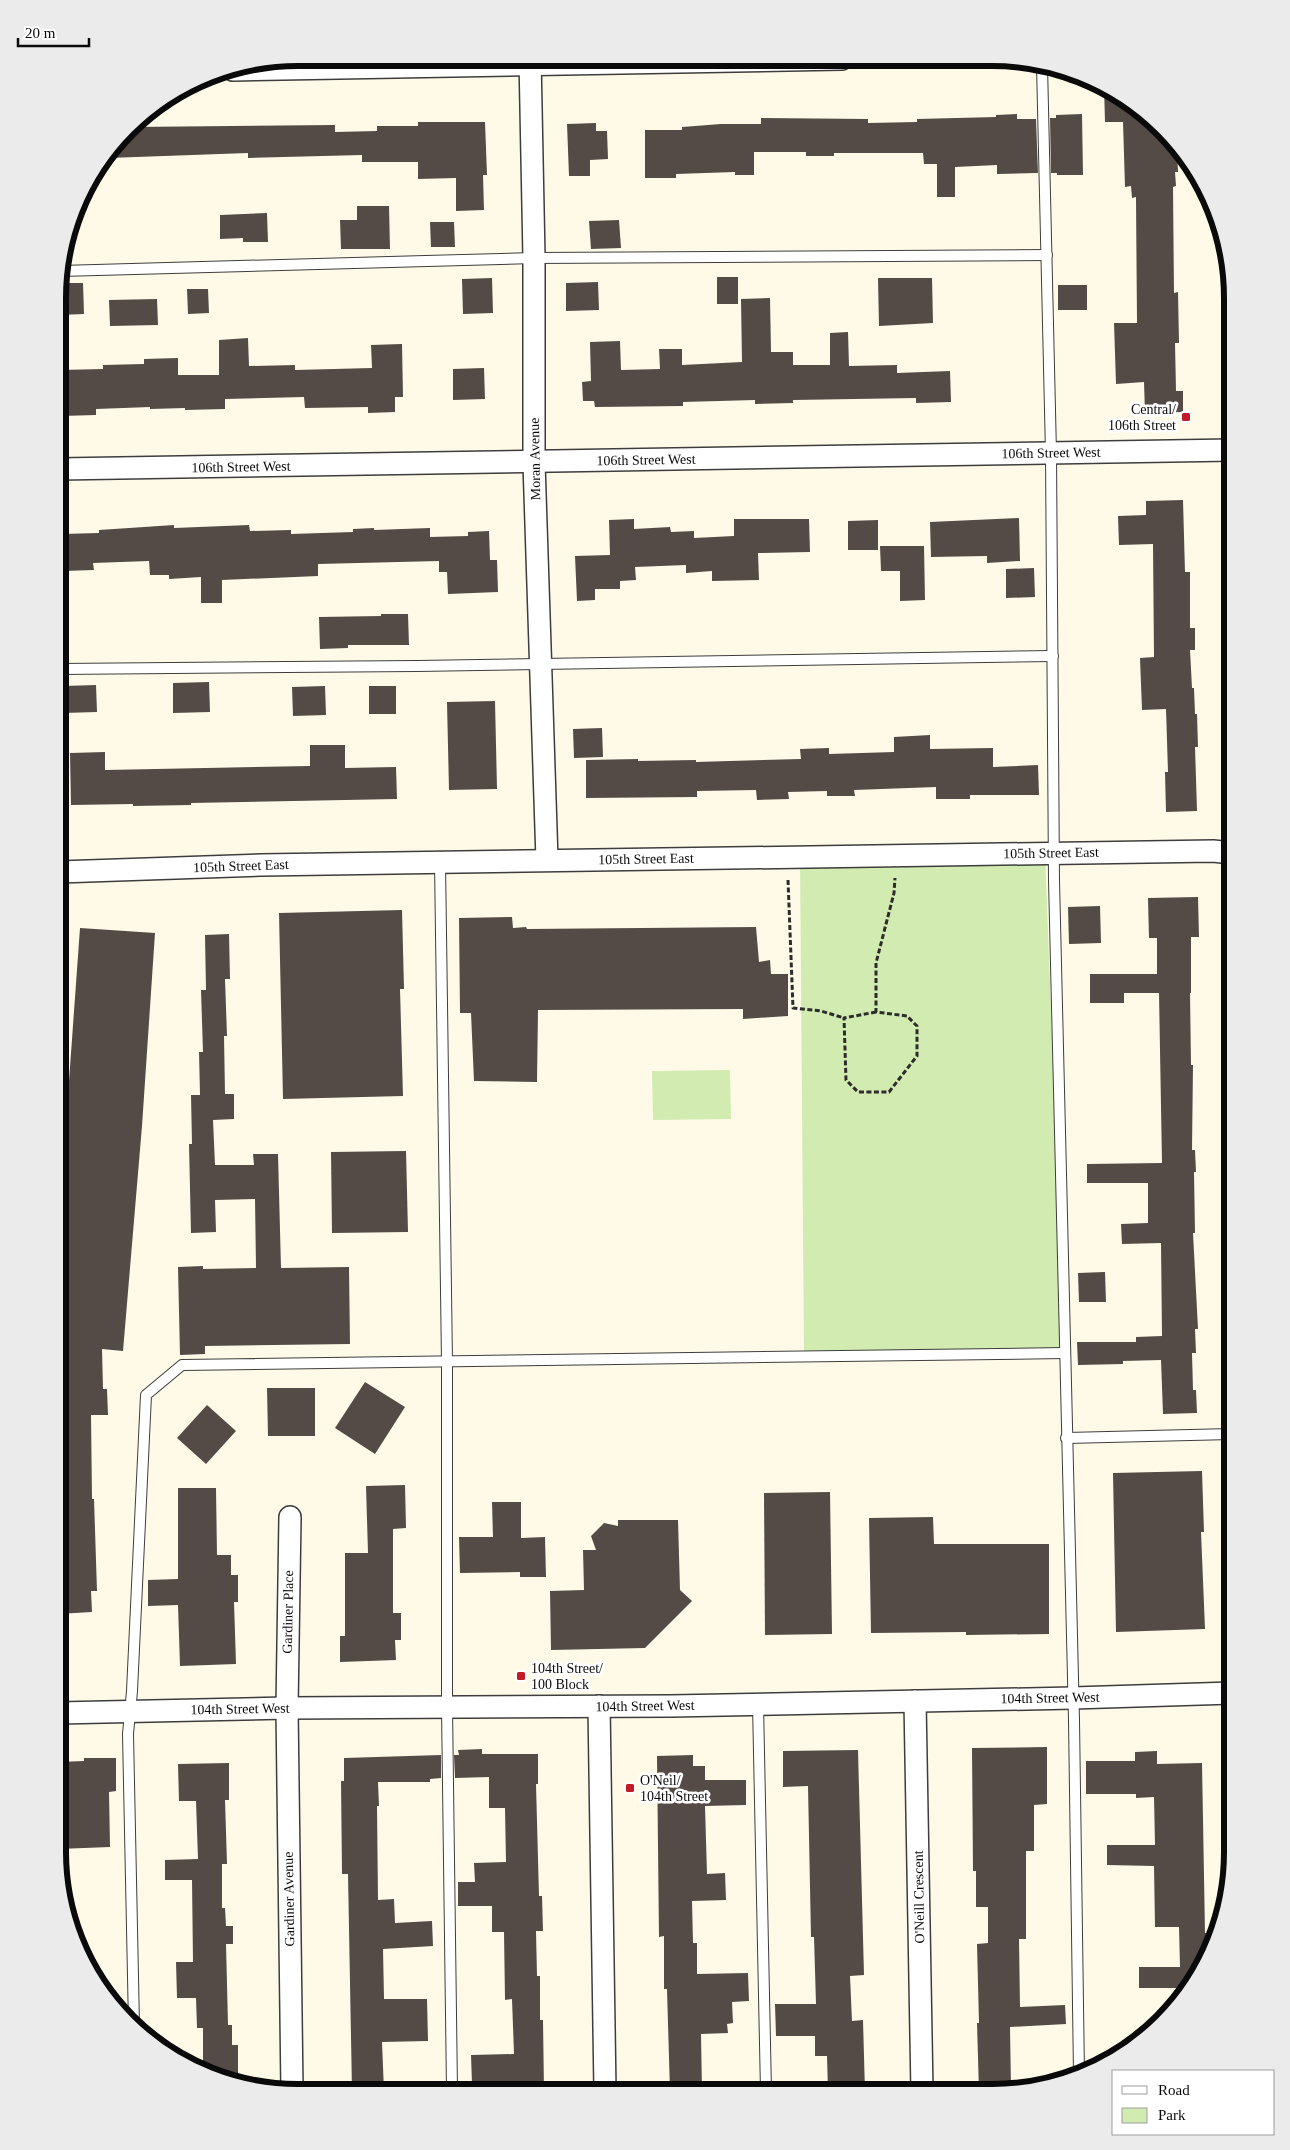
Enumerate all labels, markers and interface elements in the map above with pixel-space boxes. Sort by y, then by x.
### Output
scale bar [18,15,89,47]
text: 20 m [25,25,56,41]
place label: Central/ 106th Street [1108,402,1176,433]
marker: Central/ 106th Street [1180,411,1192,423]
street label: Moran Avenue [527,418,543,500]
street label: 106th Street West [1001,445,1101,461]
street label: 106th Street West [596,452,696,468]
street label: 106th Street West [191,459,291,475]
street label: 105th Street East [1003,845,1099,861]
street label: 105th Street East [598,851,694,867]
street label: 105th Street East [193,857,289,875]
street label: Gardiner Place [280,1570,296,1654]
place label: 104th Street/ 100 Block [531,1661,603,1692]
marker: 104th Street/ 100 Block [515,1670,527,1682]
street label: 104th Street West [1000,1690,1100,1706]
street label: 104th Street West [595,1698,695,1714]
street label: 104th Street West [190,1701,290,1717]
place label: O'Neil/ 104th Street [640,1773,708,1804]
marker: O'Neil/ 104th Street [624,1782,636,1794]
street label: O'Neill Crescent [911,1850,927,1944]
street label: Gardiner Avenue [281,1851,297,1947]
legend [1112,2070,1275,2135]
text: Road [1158,2082,1190,2098]
text: Park [1158,2107,1186,2123]

